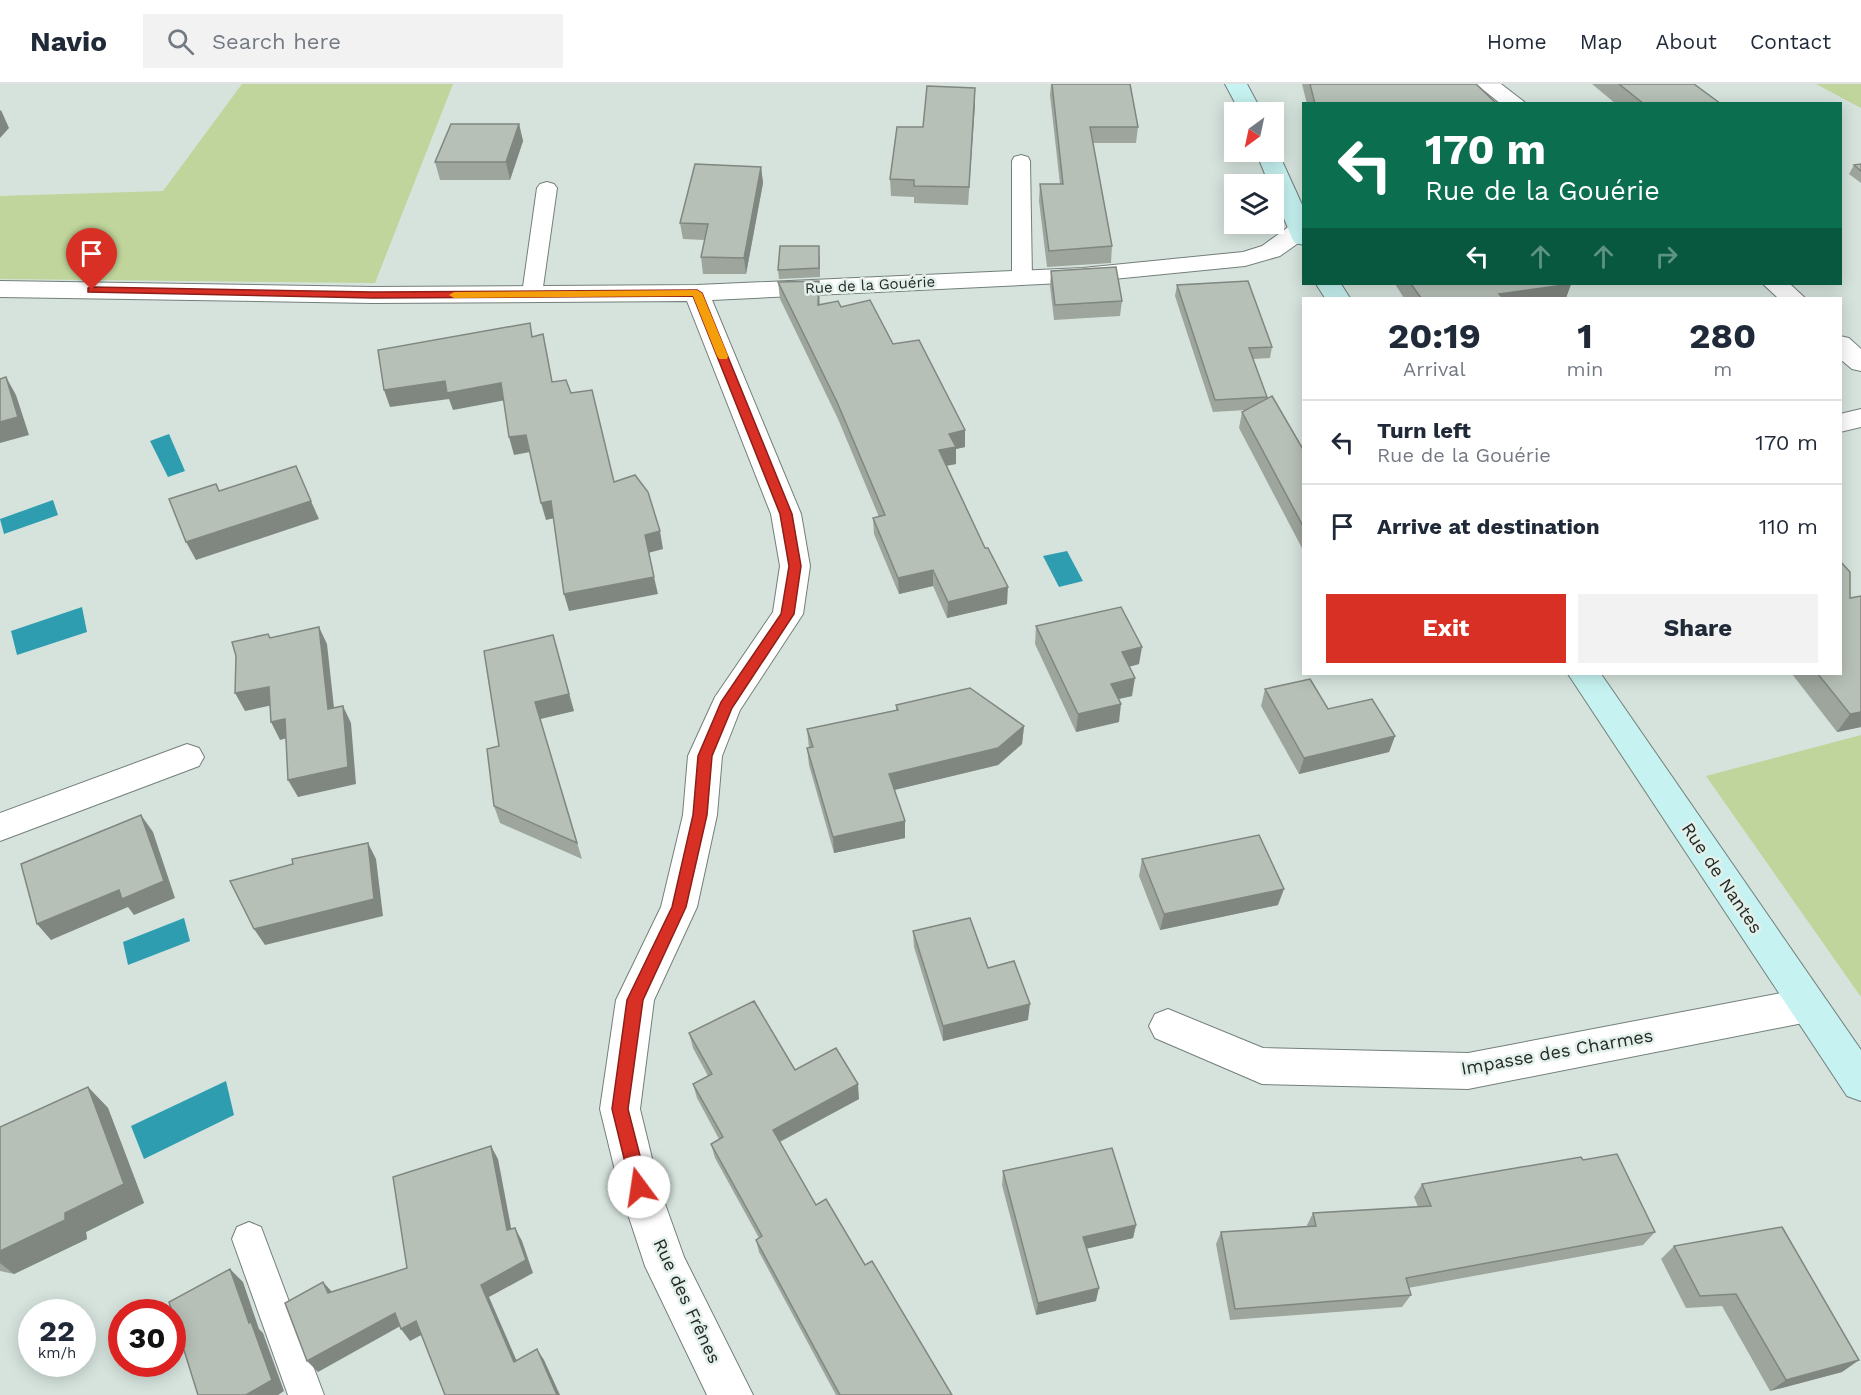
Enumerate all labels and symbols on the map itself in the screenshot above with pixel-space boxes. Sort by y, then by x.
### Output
north arrow [1224,102,1284,162]
pin [66,228,117,290]
street label: Rue de la Gouérie [804,273,936,297]
street label: Rue de Nantes [1678,818,1767,937]
street label: Impasse des Charmes [1459,1024,1655,1079]
position arrow [607,1155,671,1219]
street label: Rue des Frênes [649,1235,726,1367]
speed limit sign: 30 [108,1299,186,1377]

